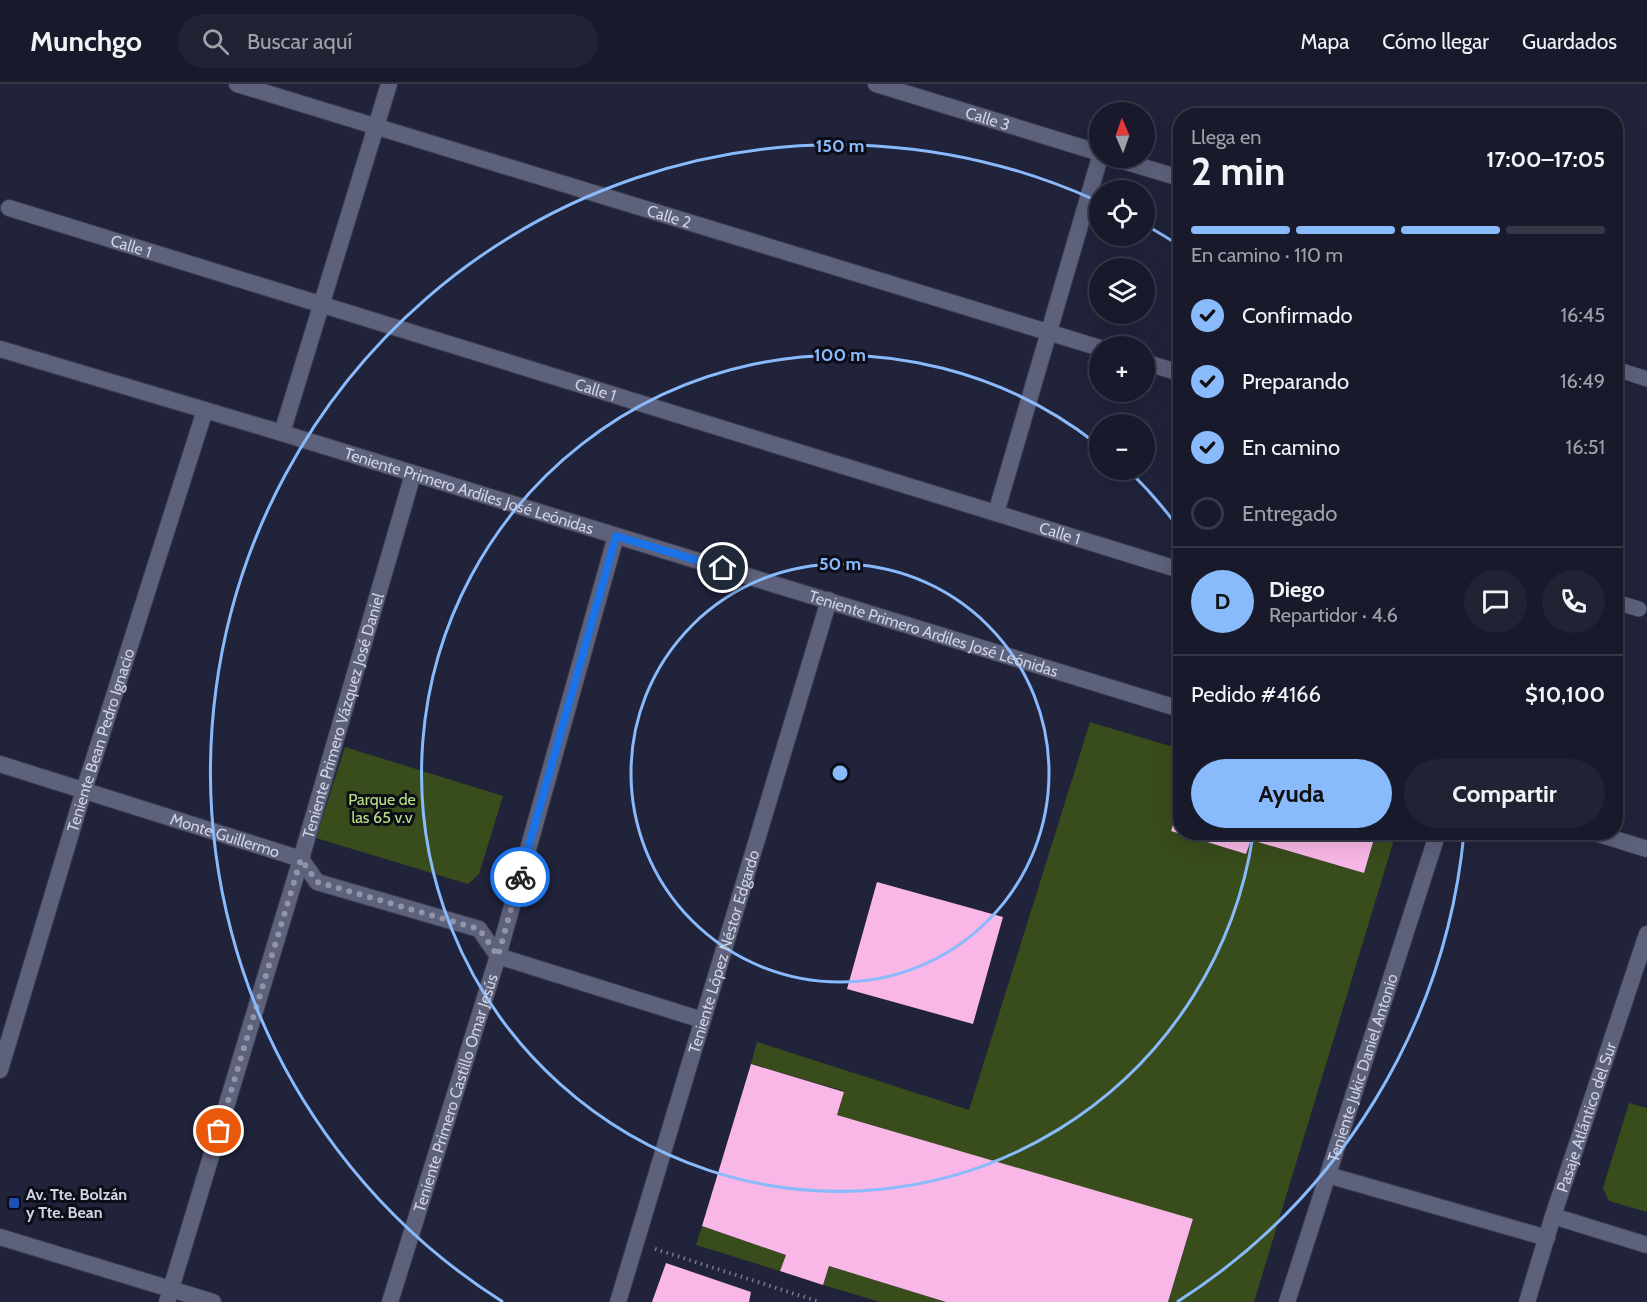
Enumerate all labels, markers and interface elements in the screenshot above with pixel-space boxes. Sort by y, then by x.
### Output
search box [178,14,598,68]
text: Munchgo [30,24,142,58]
icon: search [199,25,232,58]
text: Buscar aquí [247,28,352,55]
text: Mapa [1301,29,1349,54]
text: Cómo llegar [1382,29,1489,54]
text: Guardados [1522,29,1617,54]
north arrow [1089,102,1155,168]
map controls [1089,102,1155,480]
street label: Calle 3 [963,103,1012,135]
text: Llega en [1191,125,1261,149]
text: 150 m [816,135,864,157]
text: 17:00–17:05 [1486,146,1605,173]
text: 2 min [1191,147,1285,195]
button: locate [1089,180,1155,246]
street label: Calle 2 [645,201,693,232]
street label: Calle 1 [108,231,154,262]
text: En camino · 110 m [1191,243,1343,267]
button: layers [1089,258,1155,324]
icon: check [1191,299,1224,332]
text: Confirmado [1242,302,1353,329]
text: 16:45 [1561,303,1605,327]
button: + [1089,336,1155,402]
text: 100 m [814,344,866,366]
icon: check [1191,365,1224,398]
text: Preparando [1242,368,1349,395]
text: 16:49 [1560,369,1605,393]
street label: Calle 1 [573,375,618,405]
button: − [1089,414,1155,480]
icon: check [1191,431,1224,464]
text: En camino [1242,434,1340,461]
text: 16:51 [1566,435,1605,459]
street label: Teniente Primero Ardiles José Leónidas [342,444,596,538]
text: Entregado [1242,500,1337,527]
street label: Calle 1 [1037,518,1083,549]
pin [697,542,748,593]
icon: home [706,551,739,584]
text: 50 m [819,553,861,575]
button: chat [1464,570,1527,633]
button: phone [1542,570,1605,633]
text: Diego [1269,576,1325,603]
street label: Teniente Primero Ardiles José Leónidas [807,587,1061,681]
text: D [1215,588,1230,615]
street label: Teniente Primero Vázquez José Daniel [299,591,388,841]
text: Repartidor · 4.6 [1269,603,1398,627]
street label: Teniente Bean Pedro Ignacio [63,646,139,834]
text: Pedido #4166 [1191,681,1321,708]
text: $10,100 [1525,681,1605,708]
button: Ayuda [1191,759,1392,828]
button: Compartir [1404,759,1605,828]
centre of rings [830,763,850,783]
park label: Parque de las 65 v.v [348,790,416,827]
street label: Monte Guillermo [168,809,282,862]
courier [490,847,550,907]
street label: Teniente López Néstor Edgardo [684,848,763,1056]
icon: bike [504,861,537,894]
street label: Teniente Primero Castillo Omar Jesús [410,971,502,1214]
street label: Teniente Jukic Daniel Antonio [1324,971,1402,1165]
street label: Pasaje Atlántico del Sur [1553,1039,1621,1195]
pin [193,1105,244,1156]
icon: bag [202,1114,235,1147]
place label: Av. Tte. Bolzán y Tte. Bean [26,1185,127,1222]
marker: Av. Tte. Bolzán y Tte. Bean [7,1196,21,1210]

